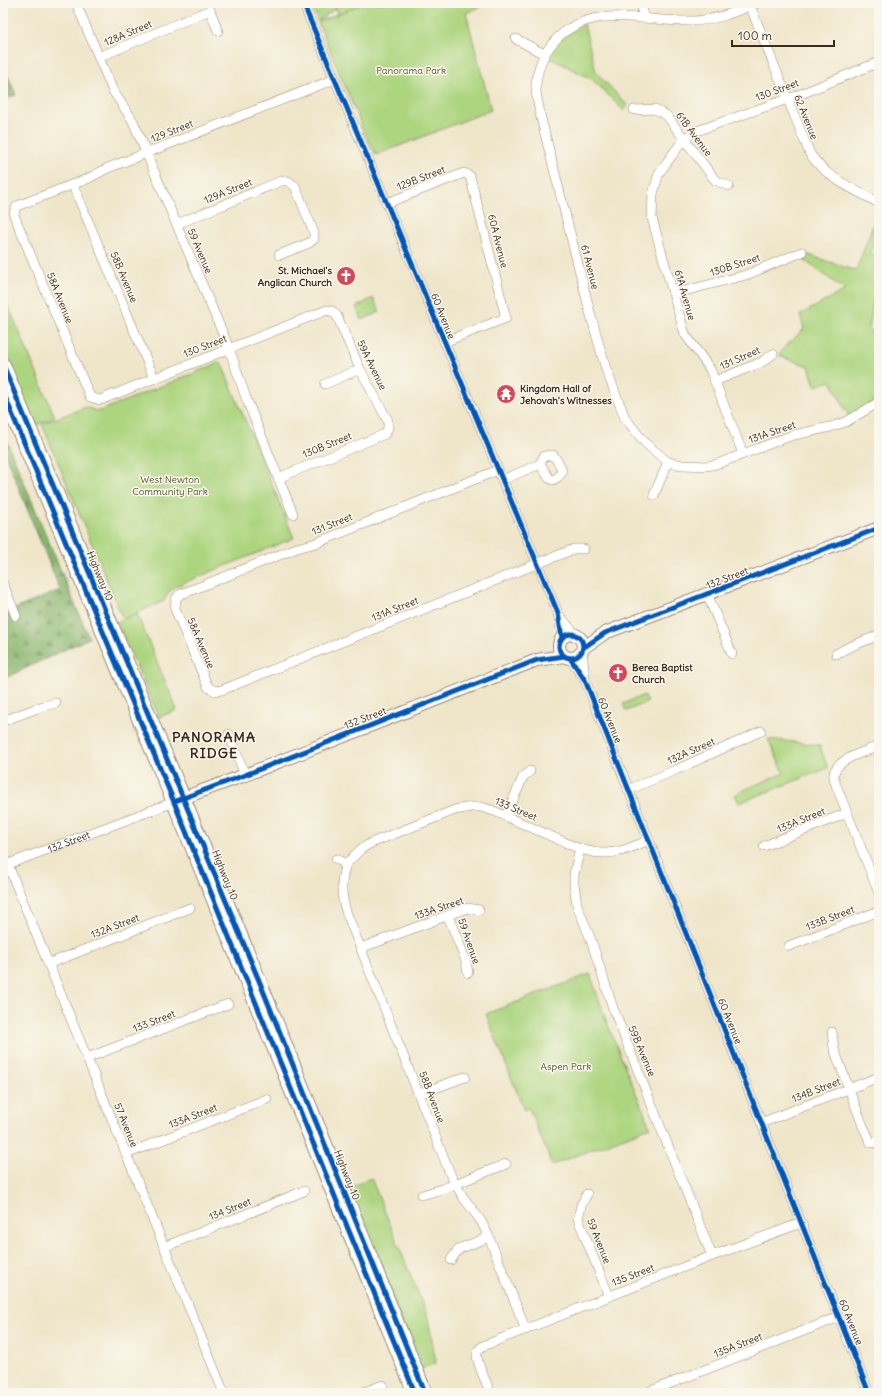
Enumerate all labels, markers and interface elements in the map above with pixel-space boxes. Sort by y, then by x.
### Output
street label: 128A Street [102,17,154,49]
scale bar [732,22,834,48]
text: 100 m [738,28,772,43]
park label: Panorama Park [376,64,446,77]
street label: 130 Street [753,76,801,104]
street label: 62 Avenue [791,93,821,141]
street label: 61B Avenue [673,109,715,159]
street label: 129 Street [149,116,196,145]
street label: 129B Street [395,163,448,193]
street label: 129A Street [202,175,255,207]
street label: 60A Avenue [485,213,511,269]
street label: 59 Avenue [185,227,215,275]
street label: 61 Avenue [578,243,602,291]
street label: 58B Avenue [107,250,141,304]
street label: 130B Street [708,251,762,279]
place label: St. Michael's Anglican Church [258,264,332,289]
church icon: St. Michael's Anglican Church [335,265,357,287]
street label: 61A Avenue [672,268,698,322]
street label: 58A Avenue [44,271,76,325]
street label: 60 Avenue [428,291,458,341]
street label: 130 Street [182,332,229,360]
street label: 59A Avenue [354,338,390,392]
street label: 131 Street [718,343,763,373]
place label: Kingdom Hall of Jehovah's Witnesses [520,382,612,407]
temple icon: Kingdom Hall of Jehovah's Witnesses [495,383,517,405]
street label: 131A Street [747,418,798,446]
street label: 130B Street [301,429,354,461]
park label: West Newton Community Park [132,473,208,498]
street label: 131 Street [310,510,355,538]
street label: Highway 10 [84,549,116,603]
street label: 132 Street [704,564,751,592]
street label: 131A Street [370,594,421,624]
street label: 58A Avenue [184,616,218,670]
place label: Berea Baptist Church [632,661,693,686]
church icon: Berea Baptist Church [607,662,629,684]
street label: 60 Avenue [595,695,625,745]
street label: 132 Street [342,704,389,732]
district label: PANORAMA RIDGE [172,728,256,762]
street label: 132A Street [665,735,717,767]
street label: 133 Street [493,794,540,824]
street label: 133A Street [775,804,828,836]
street label: 132 Street [46,827,92,855]
street label: Highway 10 [209,848,241,902]
street label: 133A Street [413,893,466,922]
street label: 133B Street [804,903,857,933]
street label: 132A Street [89,911,142,941]
street label: 59 Avenue [455,916,483,966]
street label: 60 Avenue [715,996,745,1046]
street label: 133 Street [131,1007,178,1035]
street label: 59B Avenue [625,1024,659,1078]
park label: Aspen Park [541,1060,591,1073]
street label: 58B Avenue [416,1069,448,1125]
street label: 134B Street [790,1075,843,1105]
street label: 57 Avenue [111,1101,141,1149]
street label: 133A Street [167,1101,220,1131]
street label: Highway 10 [331,1148,363,1202]
street label: 134 Street [207,1194,254,1223]
street label: 59 Avenue [584,1217,614,1265]
street label: 135 Street [610,1261,657,1289]
street label: 60 Avenue [836,1297,866,1347]
street label: 135A Street [712,1330,765,1360]

